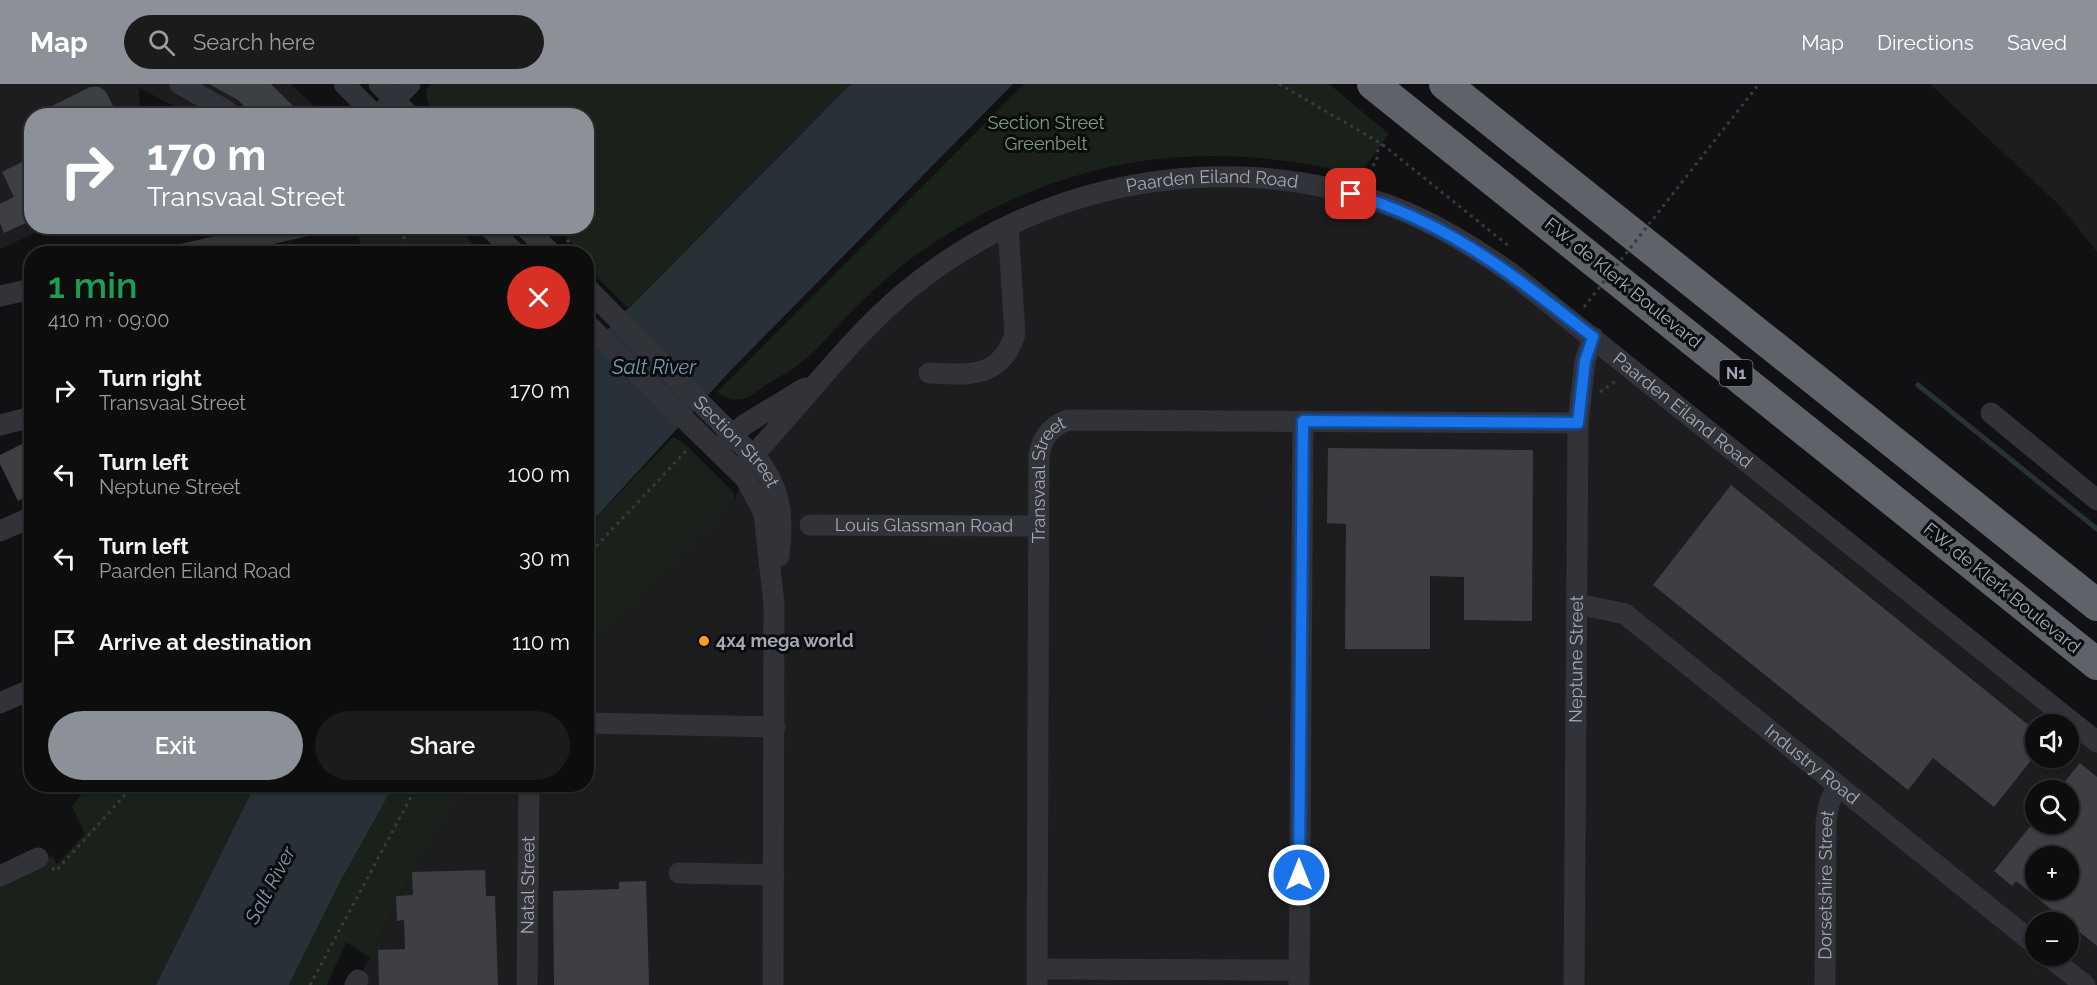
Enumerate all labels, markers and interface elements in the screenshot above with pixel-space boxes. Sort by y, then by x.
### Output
search box [124,15,544,69]
text: Map [30,26,88,59]
icon: search [145,26,178,59]
text: Search here [193,29,315,55]
text: Map [1801,30,1844,55]
text: Directions [1877,30,1974,55]
text: Saved [2007,30,2067,55]
park label: Section Street Greenbelt [987,112,1105,154]
text: 170 m [147,131,266,180]
icon: right [48,132,126,210]
street label: Paarden Eiland Road [1124,166,1300,196]
pin [1325,168,1376,219]
icon: arrive [1334,177,1367,210]
text: Transvaal Street [147,181,345,212]
street label: F.W. de Klerk Boulevard [1541,213,1706,352]
text: 1 min [48,264,137,306]
button: close [507,266,570,329]
text: 410 m · 09:00 [48,308,169,332]
street label: Paarden Eiland Road [1609,348,1757,472]
water label: Salt River [611,355,697,379]
road number: N1 [1720,360,1752,386]
text: Turn right [99,365,202,391]
icon: right [48,374,81,407]
text: 170 m [510,377,570,403]
text: Transvaal Street [99,391,246,415]
street label: Section Street [690,391,784,490]
street label: Transvaal Street [1028,412,1069,543]
text: Turn left [99,449,189,475]
icon: left [48,458,81,491]
text: 100 m [508,461,570,487]
text: Neptune Street [99,475,241,499]
street label: Louis Glassman Road [835,514,1013,536]
street label: F.W. de Klerk Boulevard [1920,518,2085,657]
text: Turn left [99,533,189,559]
icon: left [48,542,81,575]
text: 30 m [519,545,570,571]
text: Paarden Eiland Road [99,559,291,583]
street label: Neptune Street [1565,595,1587,723]
icon: arrive [48,626,81,659]
text: Arrive at destination [99,629,312,655]
text: 110 m [512,629,570,655]
place label: 4x4 mega world [716,630,854,651]
marker: 4x4 mega world [697,634,711,648]
button: Exit [48,711,303,780]
button: Share [315,711,570,780]
map controls [2025,714,2079,966]
button: sound [2025,714,2079,768]
street label: Industry Road [1761,720,1864,808]
button: search [2025,780,2079,834]
street label: Dorsetshire Street [1814,809,1838,960]
street label: Natal Street [517,836,538,934]
water label: Salt River [239,841,301,929]
position arrow [1267,843,1331,907]
button: + [2025,846,2079,900]
button: − [2025,912,2079,966]

